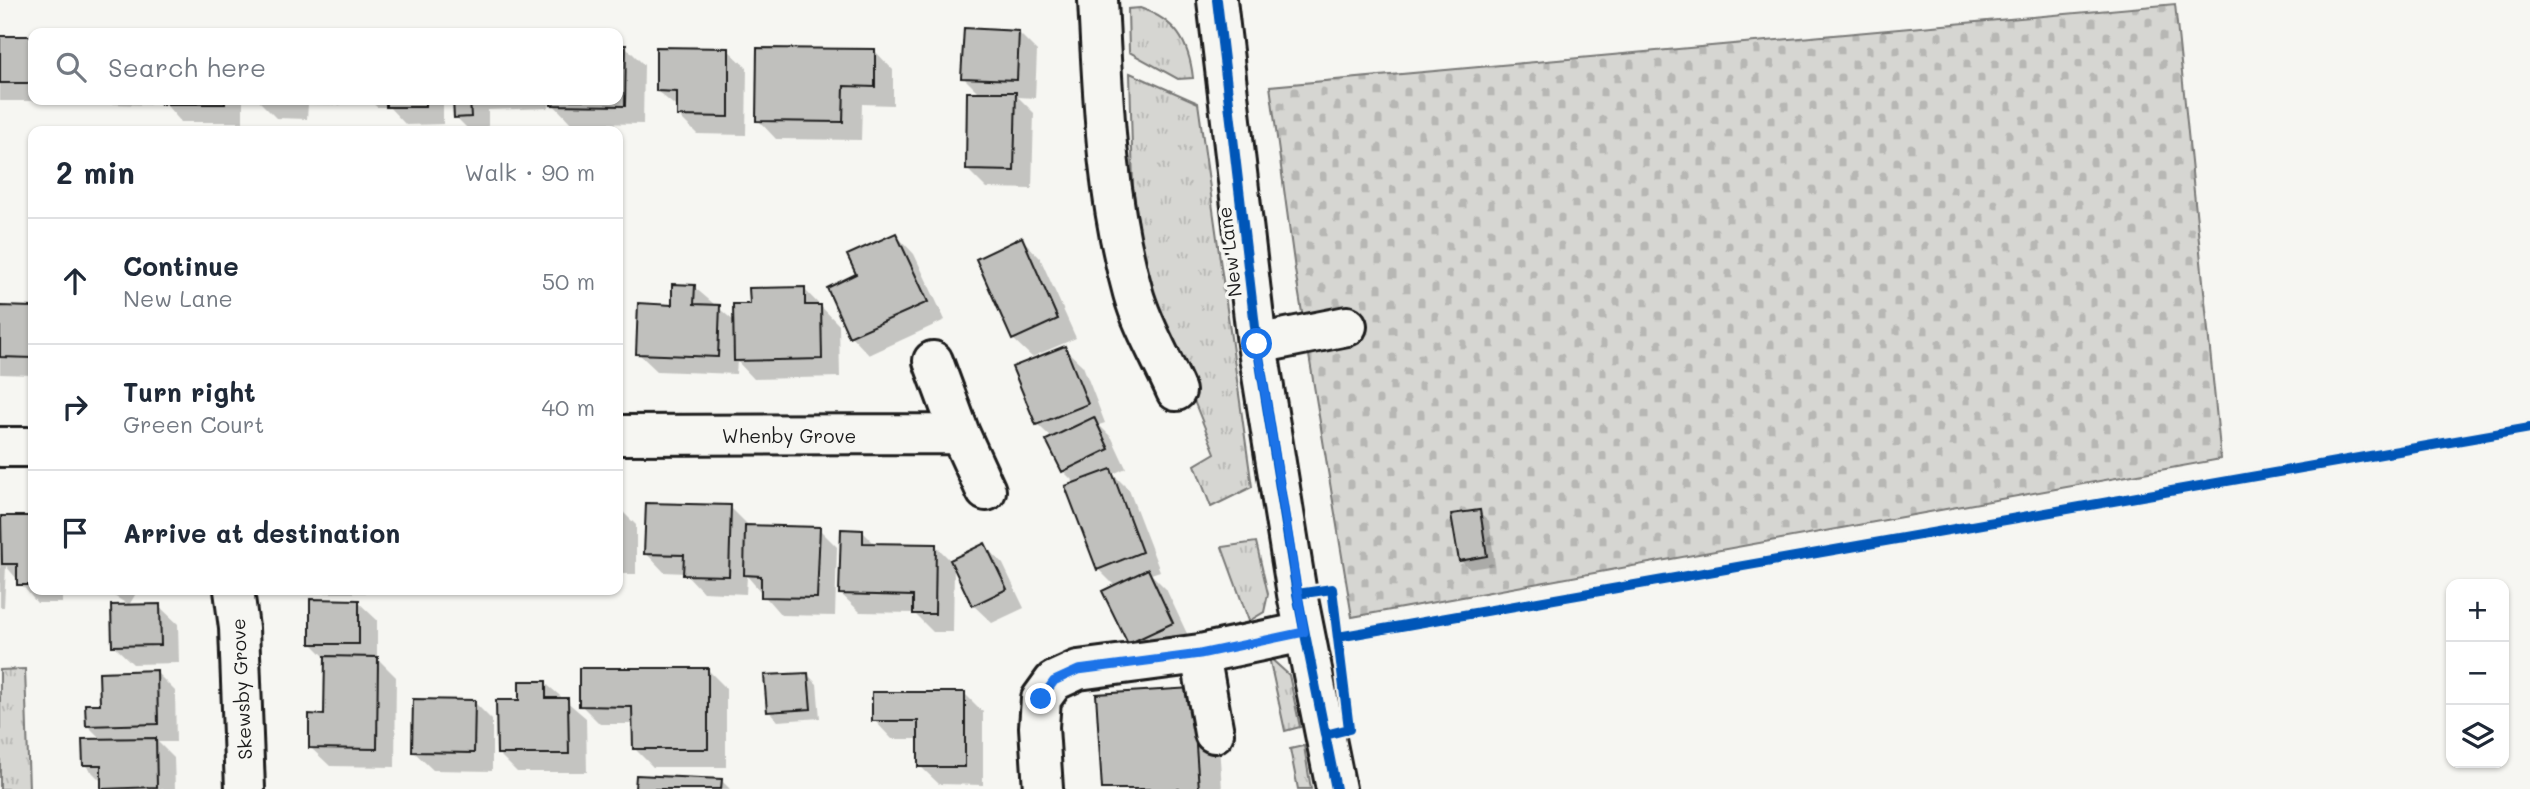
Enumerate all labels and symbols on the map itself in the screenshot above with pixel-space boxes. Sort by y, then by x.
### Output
street label: New Lane [1211,205,1247,299]
route start [1241,328,1272,359]
street label: Whenby Grove [722,423,856,448]
street label: Skewsby Grove [225,618,257,760]
route end [1025,683,1056,714]

